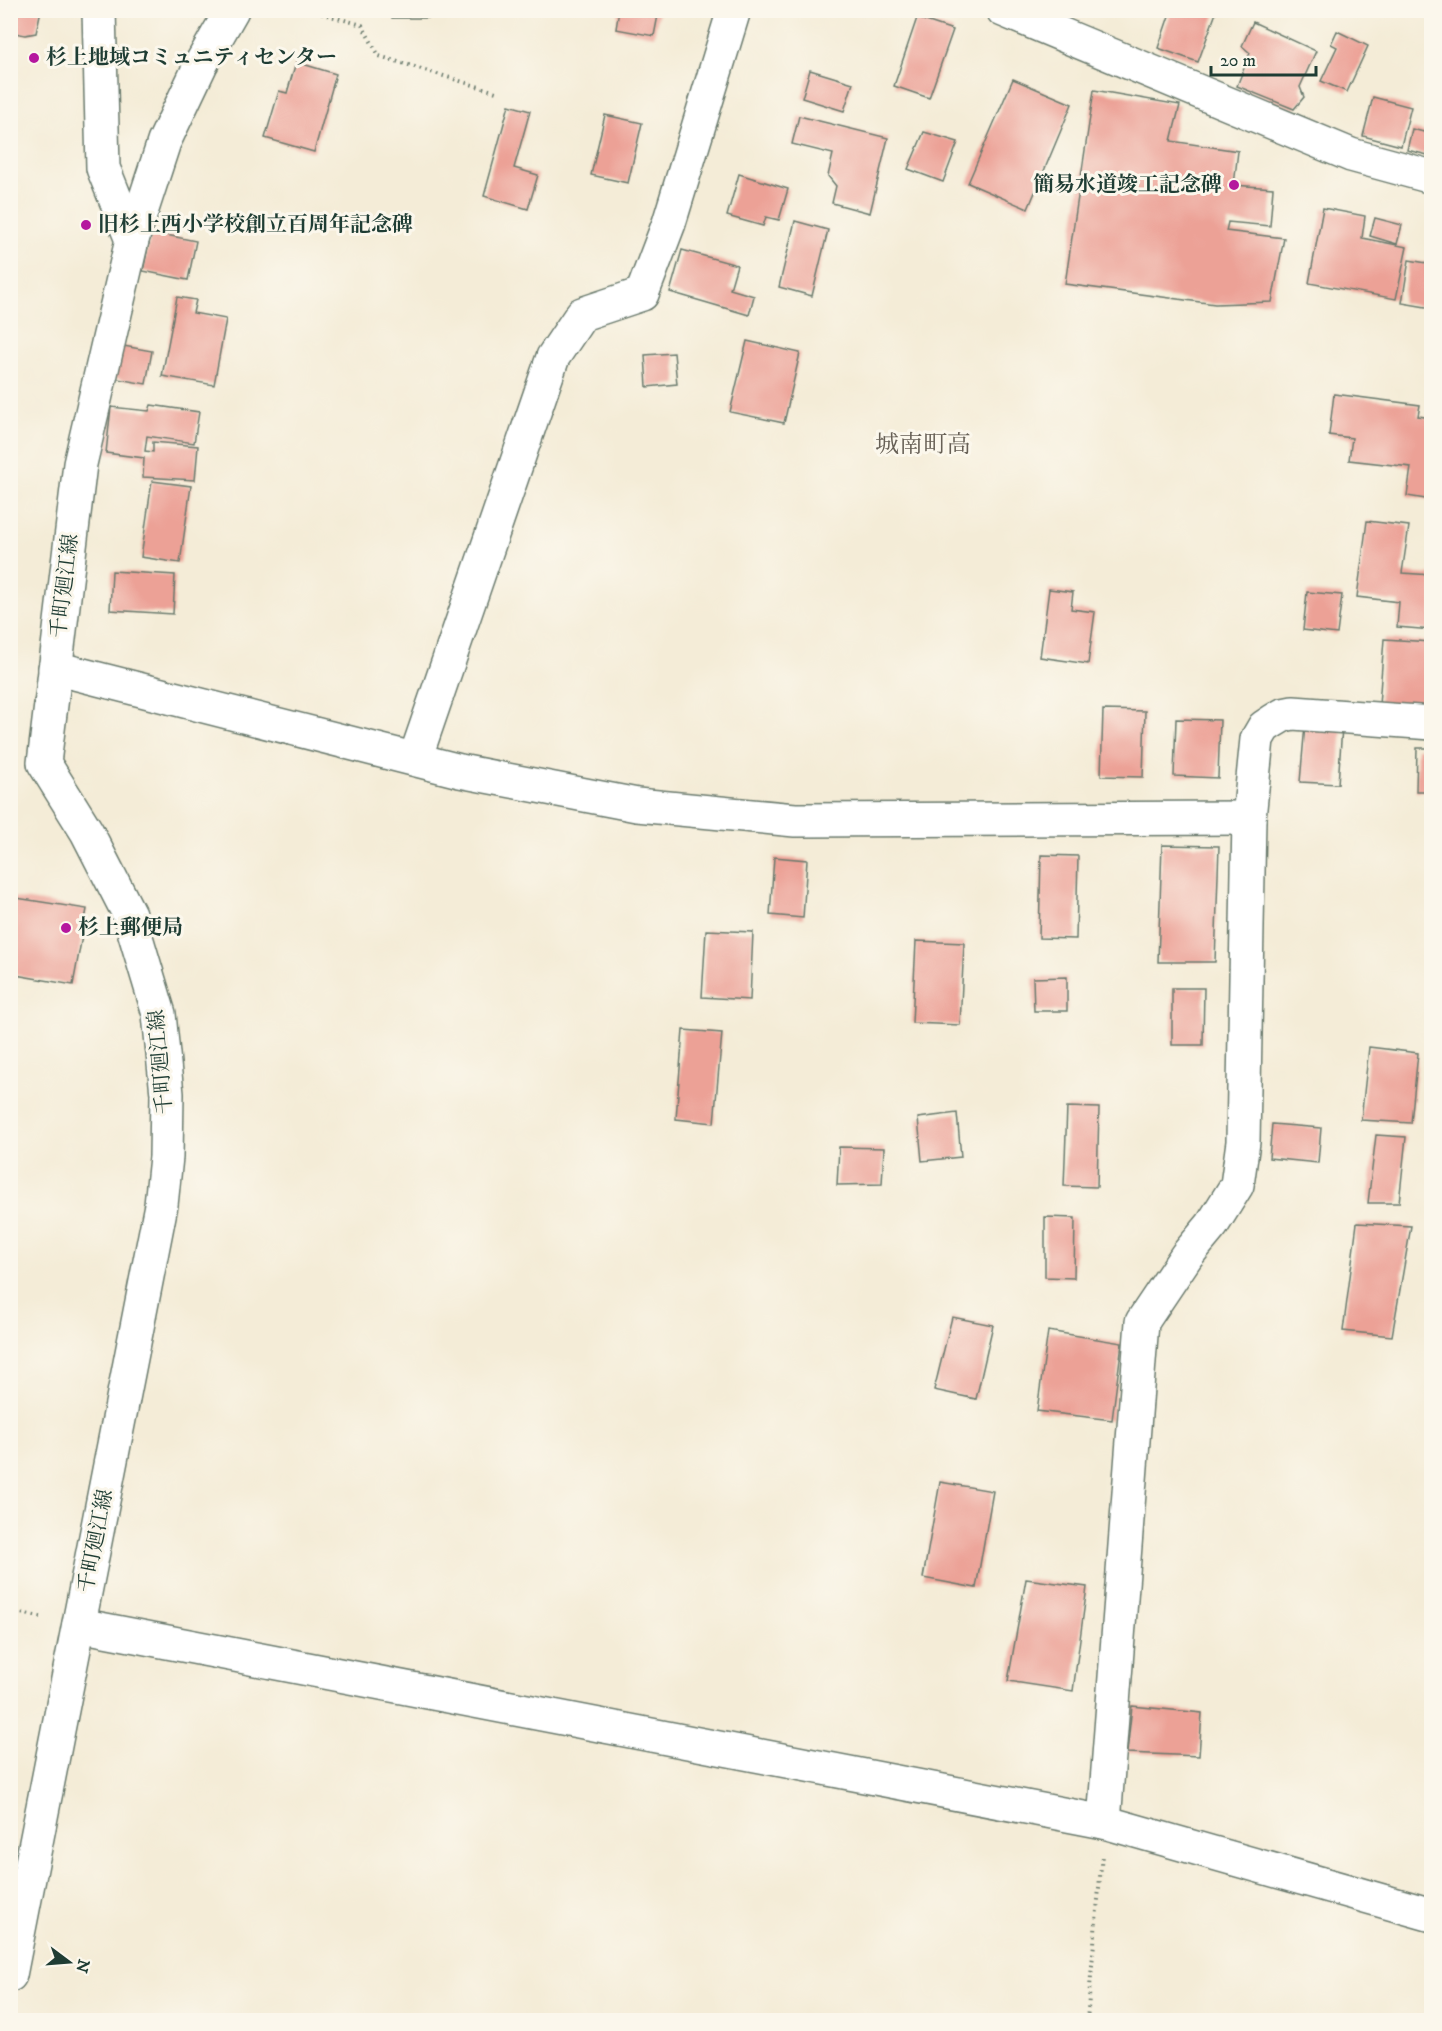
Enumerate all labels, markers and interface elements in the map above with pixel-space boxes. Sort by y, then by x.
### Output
scale bar [1211,39,1316,77]
place label: 杉上地域コミュニティセンター [46,45,337,71]
text: 20 m [1220,50,1256,72]
marker: 杉上地域コミュニティセンター [27,51,41,65]
place label: 簡易水道竣工記念碑 [1033,172,1222,198]
marker: 簡易水道竣工記念碑 [1227,178,1241,192]
place label: 旧杉上西小学校創立百周年記念碑 [98,212,413,238]
marker: 旧杉上西小学校創立百周年記念碑 [79,218,93,232]
district label: 城南町高 [875,430,971,460]
street label: 千町廻江線 [46,532,84,640]
place label: 杉上郵便局 [78,915,183,941]
marker: 杉上郵便局 [59,921,73,935]
street label: 千町廻江線 [143,1009,179,1115]
street label: 千町廻江線 [73,1487,119,1595]
north arrow [39,1932,99,1992]
text: N [71,1957,94,1975]

